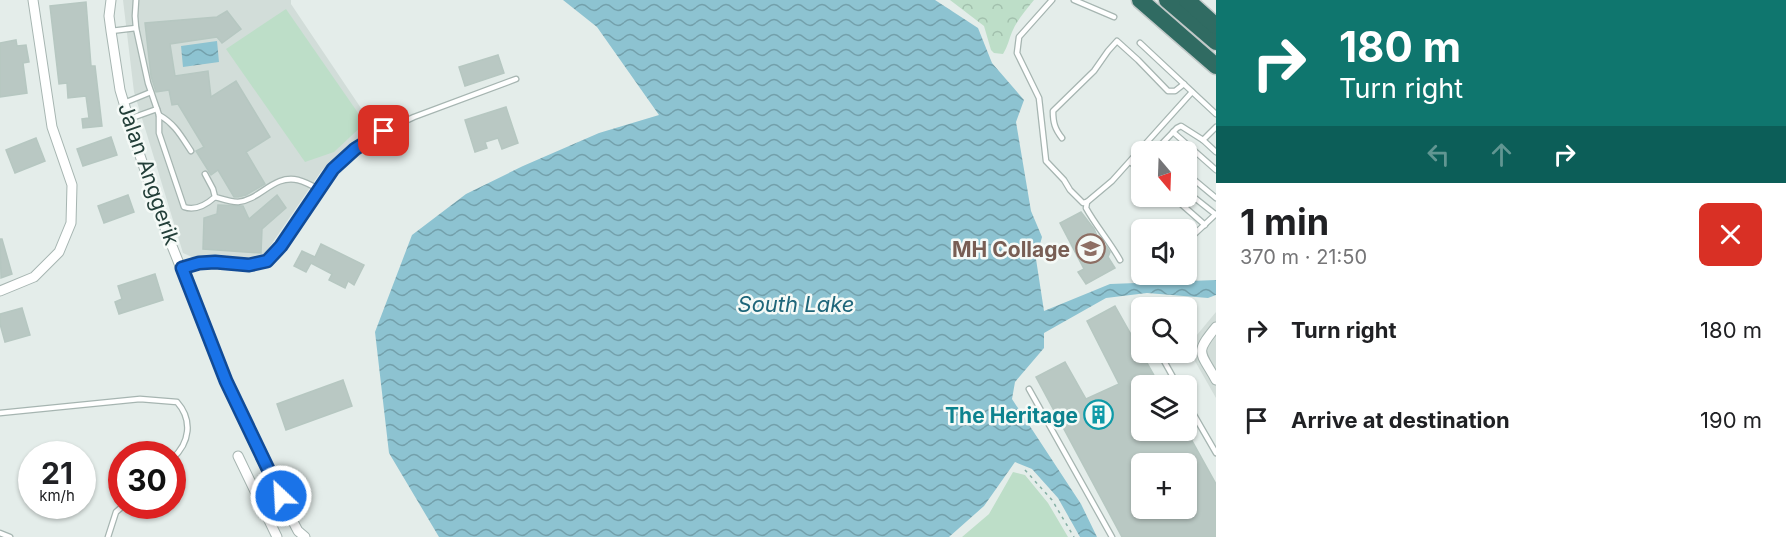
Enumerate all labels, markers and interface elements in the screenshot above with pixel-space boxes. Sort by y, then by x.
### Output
text: 180 m [1339,21,1461,72]
icon: right [1240,24,1318,102]
text: Turn right [1339,72,1463,105]
street label: Jalan Anggerik [113,100,185,249]
pin [358,105,409,156]
icon: arrive [367,114,400,147]
icon: left [1422,138,1455,171]
icon: ahead [1485,138,1518,171]
icon: right [1548,138,1581,171]
north arrow [1131,141,1197,207]
map controls [1131,141,1197,519]
text: 1 min [1240,200,1329,244]
button: close [1699,203,1762,266]
button: sound [1131,219,1197,285]
school or university icon: MH Collage [1075,233,1107,265]
place label: MH Collage [952,237,1070,262]
text: 370 m · 21:50 [1240,245,1367,269]
water label: South Lake [738,291,854,317]
button: search [1131,297,1197,363]
icon: right [1240,314,1273,347]
text: Turn right [1291,317,1397,343]
text: 180 m [1700,317,1762,343]
button: layers [1131,375,1197,441]
building icon: The Heritage [1083,399,1115,431]
place label: The Heritage [945,403,1078,428]
icon: arrive [1240,404,1273,437]
text: Arrive at destination [1291,407,1510,433]
text: 190 m [1700,407,1762,433]
speed limit sign: 30 [108,441,186,519]
button: + [1131,453,1197,519]
text: 21 [41,455,73,491]
position arrow [249,464,313,528]
text: km/h [39,486,75,505]

